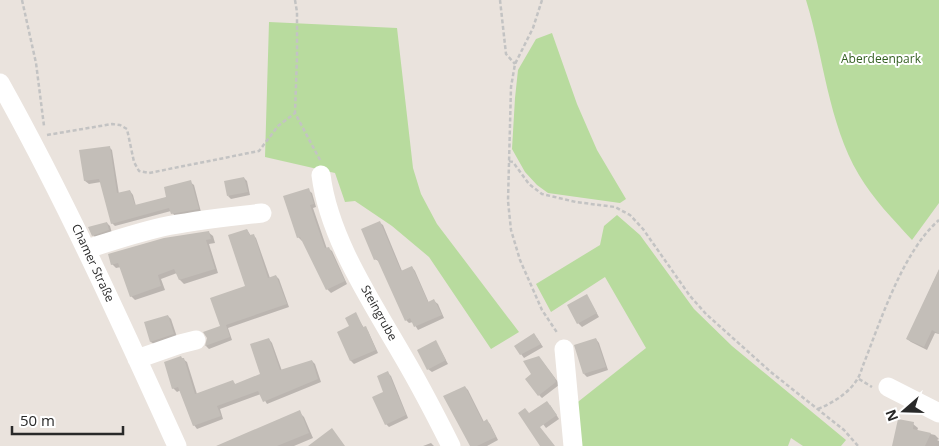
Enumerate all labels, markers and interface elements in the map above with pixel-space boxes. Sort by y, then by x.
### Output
park label: Aberdeenpark [841,50,922,67]
street label: Chamer Straße [68,221,119,305]
street label: Steingrube [357,282,402,344]
north arrow [879,386,929,436]
scale bar [12,404,124,436]
text: N [880,407,902,424]
text: 50 m [20,410,55,430]

